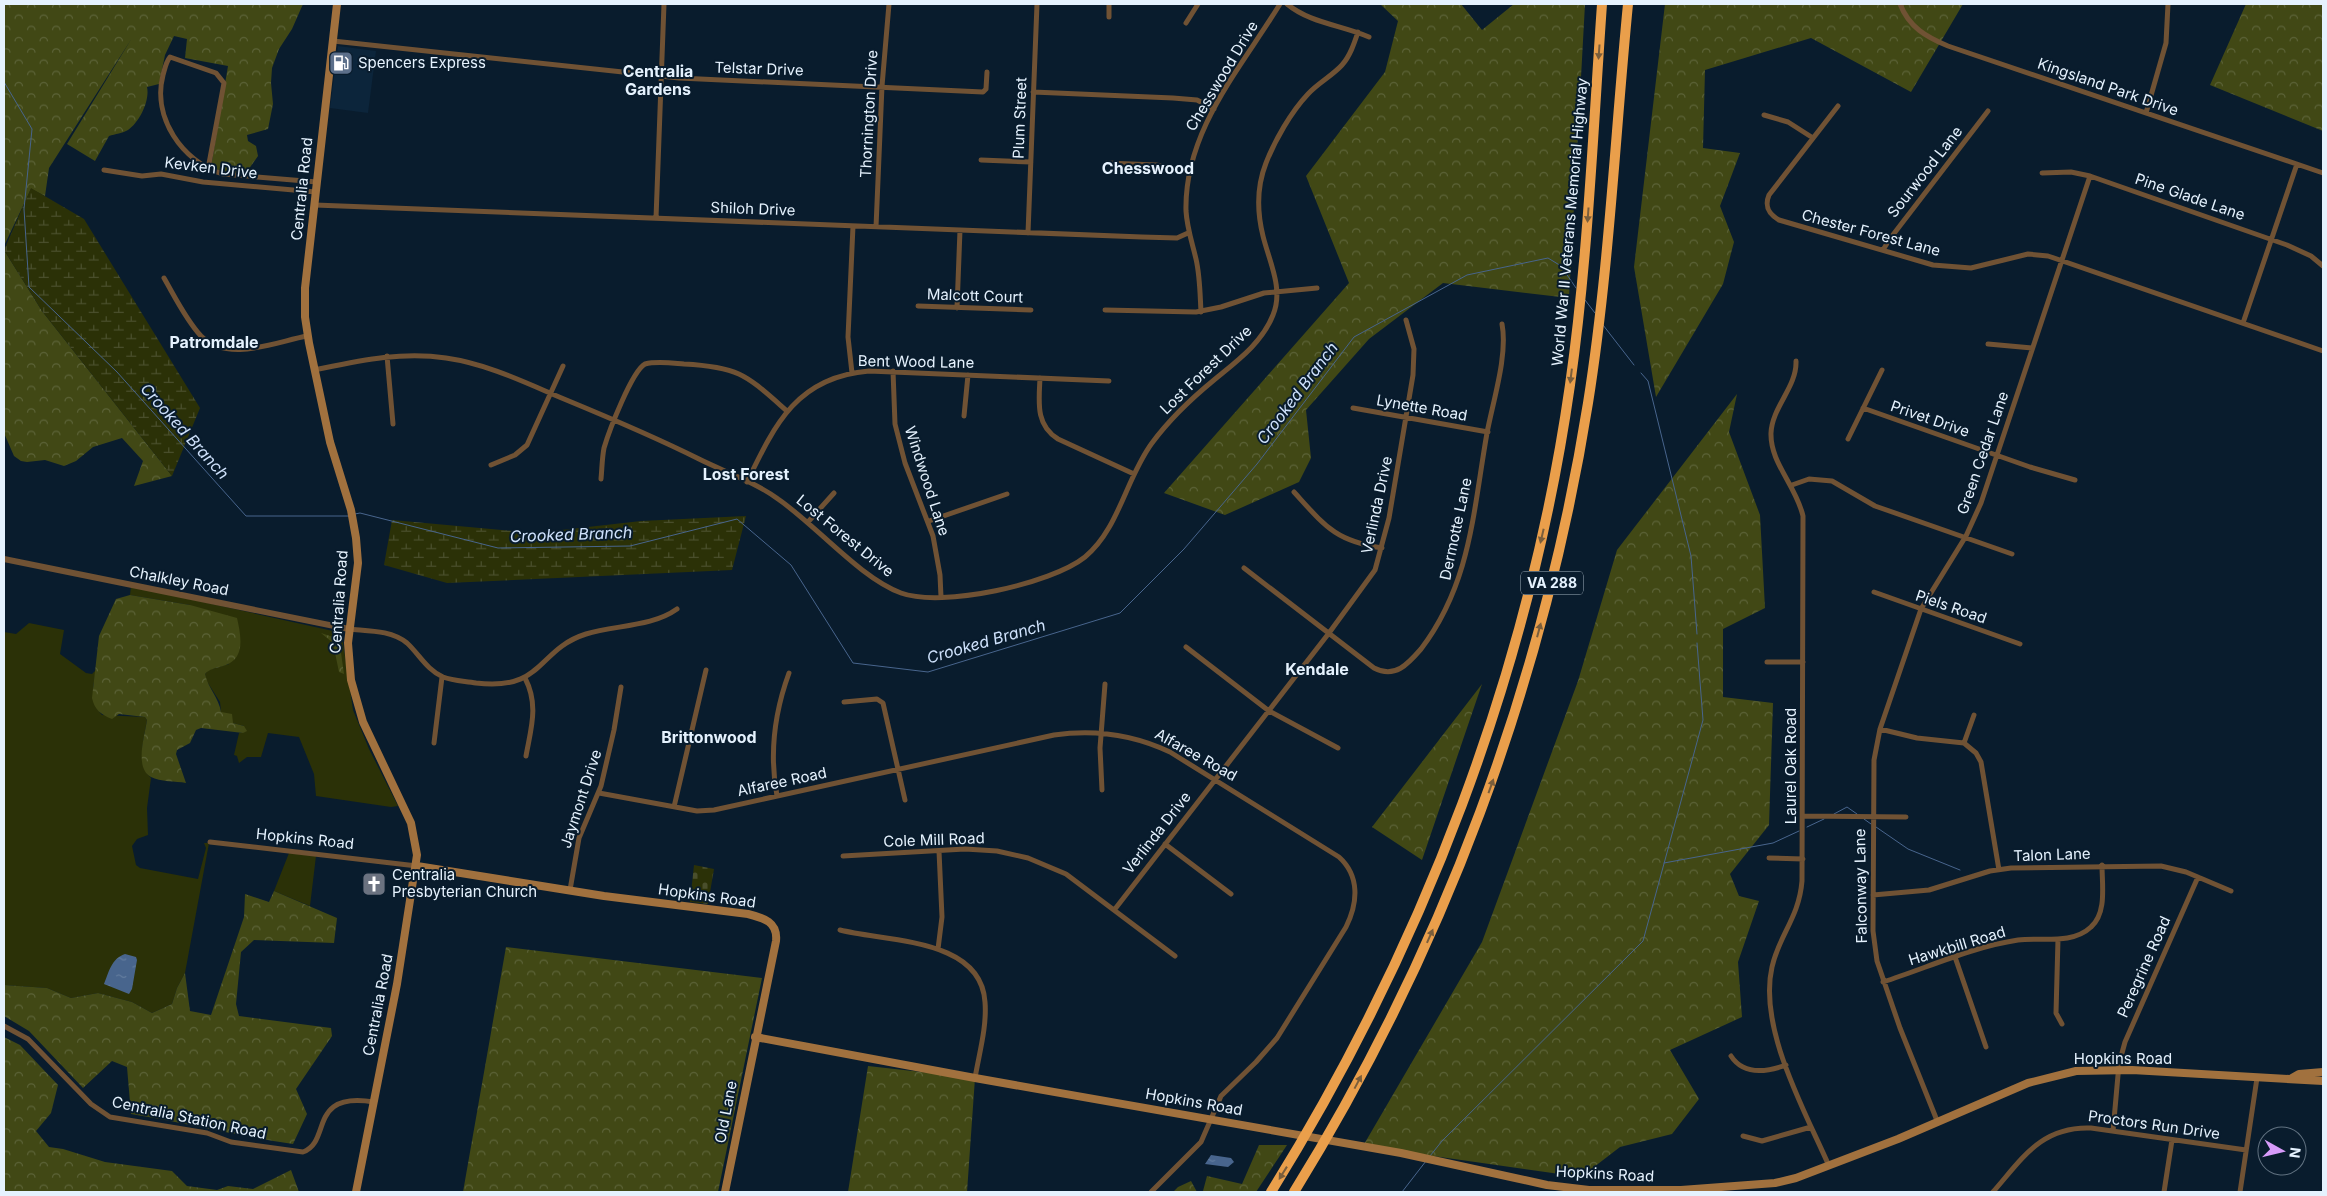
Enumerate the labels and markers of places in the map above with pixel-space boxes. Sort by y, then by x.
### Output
fuel station icon: Spencers Express [328,50,354,76]
place label: Spencers Express [358,53,486,72]
place label: Centralia Presbyterian Church [392,865,537,901]
church icon: Centralia Presbyterian Church [361,871,387,897]

